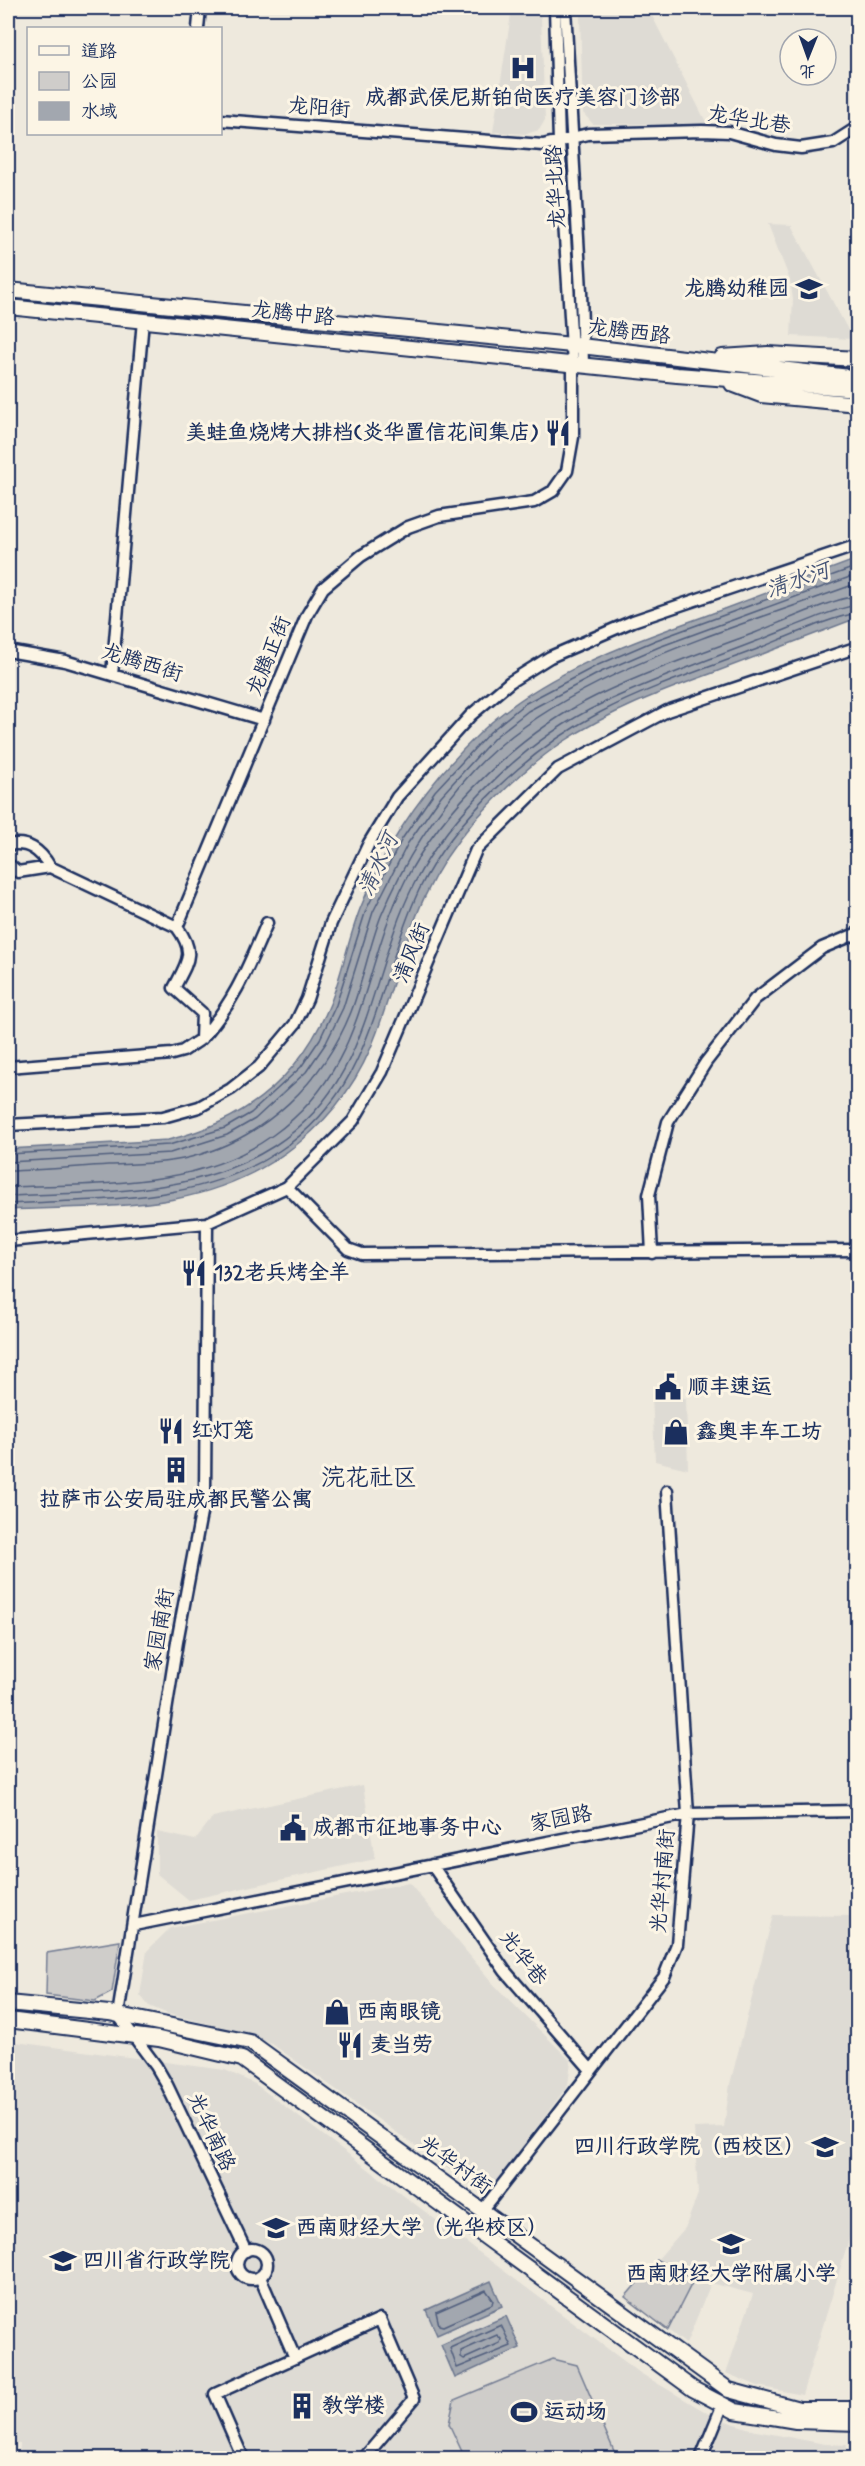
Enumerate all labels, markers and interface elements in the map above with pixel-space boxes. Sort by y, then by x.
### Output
legend [27,27,222,135]
north arrow [778,27,838,87]
text: 道路 [81,40,117,64]
hospital icon: 成都武侯尼斯铂尚医疗美容门诊部 [508,53,538,83]
text: 北 [800,60,816,81]
text: 公园 [81,70,117,94]
place label: 成都武侯尼斯铂尚医疗美容门诊部 [366,84,681,112]
street label: 龙阳街 [287,92,351,124]
text: 水域 [81,100,117,124]
street label: 龙华北巷 [705,100,793,140]
street label: 龙华北路 [540,144,572,230]
school or university icon: 龙腾幼稚园 [794,274,824,304]
place label: 龙腾幼稚园 [684,275,789,303]
street label: 龙腾中路 [250,296,336,332]
street label: 龙腾西路 [586,313,672,351]
restaurant icon: 美蛙鱼烧烤大排档(炎华置信花间集店) [543,418,573,448]
place label: 美蛙鱼烧烤大排档(炎华置信花间集店) [186,419,539,447]
water label: 清水河 [762,556,837,605]
street label: 龙腾正街 [240,612,298,700]
street label: 龙腾西街 [98,637,186,689]
water label: 清水河 [352,826,407,901]
street label: 清风街 [387,919,437,987]
restaurant icon: 132老兵烤全羊 [179,1258,209,1288]
place label: 132老兵烤全羊 [214,1259,350,1287]
public building icon: 顺丰速运 [653,1372,683,1402]
place label: 顺丰速运 [688,1373,772,1401]
restaurant icon: 红灯笼 [156,1416,186,1446]
place label: 红灯笼 [191,1417,254,1445]
shop icon: 鑫奥丰车工坊 [661,1417,691,1447]
place label: 鑫奥丰车工坊 [696,1418,822,1446]
building icon: 拉萨市公安局驻成都民警公寓 [161,1455,191,1485]
district label: 浣花社区 [321,1463,417,1494]
place label: 拉萨市公安局驻成都民警公寓 [40,1486,313,1514]
street label: 家园南街 [139,1586,181,1674]
street label: 家园路 [527,1799,595,1839]
public building icon: 成都市征地事务中心 [278,1813,308,1843]
place label: 成都市征地事务中心 [313,1814,502,1842]
street label: 光华村南街 [644,1827,682,1935]
street label: 光华巷 [493,1925,553,1991]
shop icon: 西南眼镜 [322,1997,352,2027]
place label: 西南眼镜 [357,1998,441,2026]
restaurant icon: 麦当劳 [335,2030,365,2060]
place label: 麦当劳 [370,2031,433,2059]
street label: 光华南路 [181,2088,241,2176]
street label: 光华村街 [413,2129,497,2201]
school or university icon: 四川行政学院（西校区） [810,2132,840,2162]
place label: 四川行政学院（西校区） [574,2133,805,2161]
school or university icon: 西南财经大学（光华校区） [261,2213,291,2243]
place label: 西南财经大学（光华校区） [296,2214,548,2242]
school or university icon: 西南财经大学附属小学 [716,2229,746,2259]
school or university icon: 四川省行政学院 [48,2246,78,2276]
place label: 四川省行政学院 [83,2247,230,2275]
place label: 西南财经大学附属小学 [626,2260,836,2288]
building icon: 教学楼 [287,2391,317,2421]
place label: 教学楼 [322,2392,385,2420]
sports icon: 运动场 [509,2397,539,2427]
place label: 运动场 [544,2398,607,2426]

